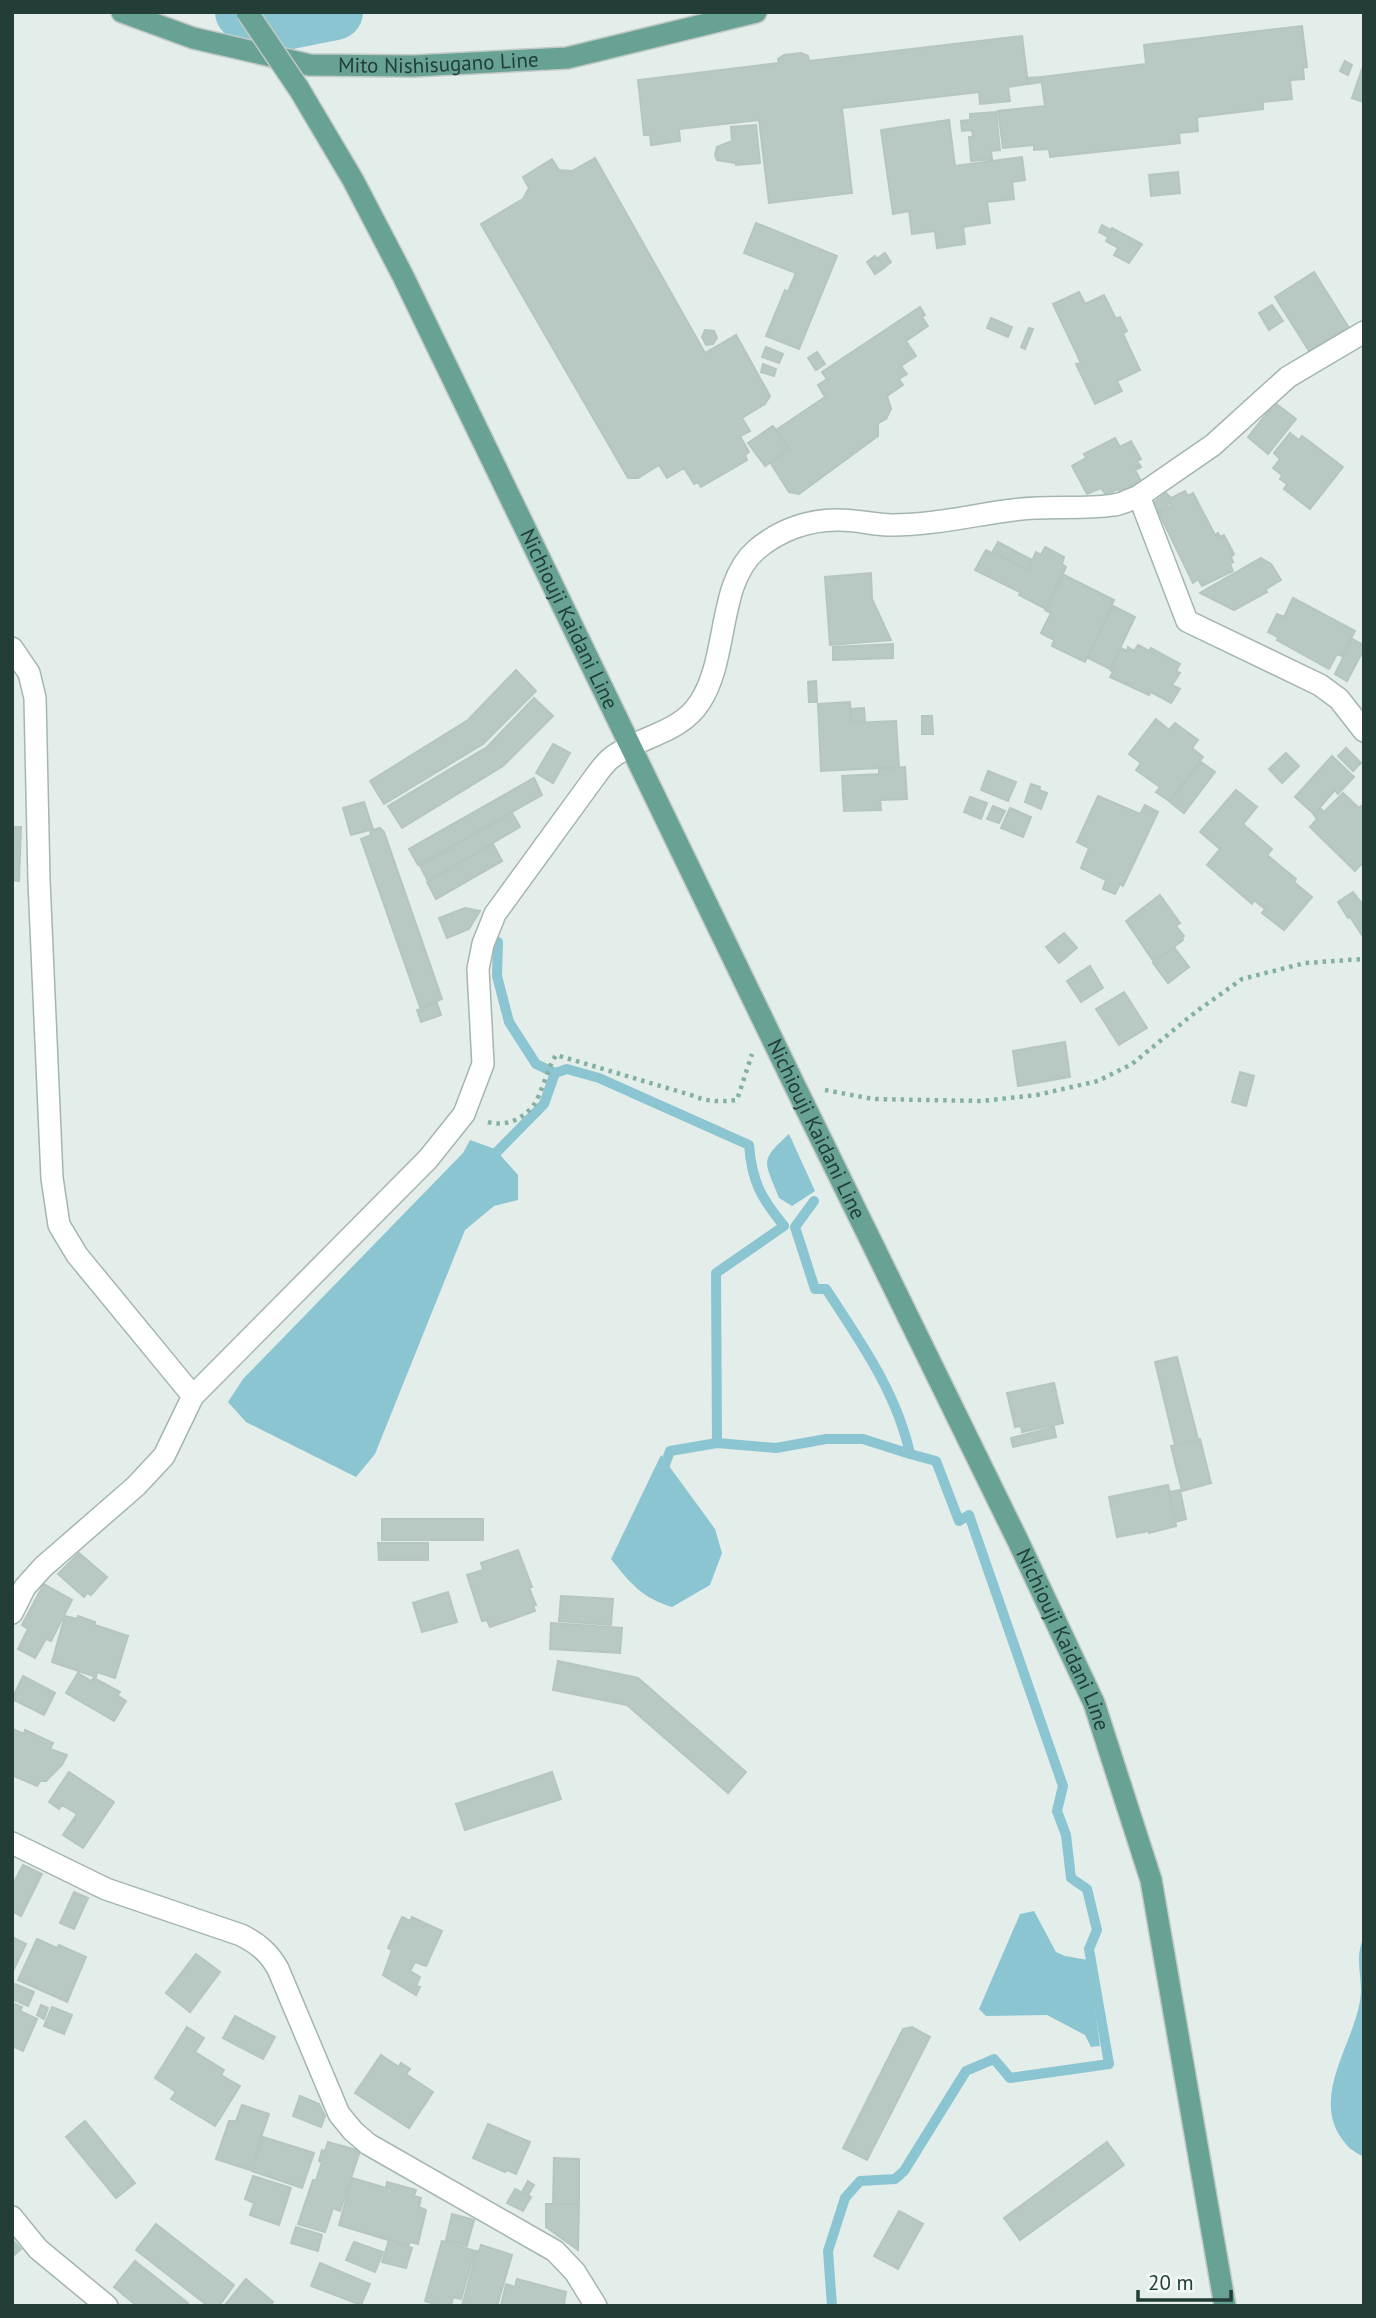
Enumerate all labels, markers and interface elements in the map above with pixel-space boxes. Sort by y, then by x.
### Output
street label: Mito Nishisugano Line [338,46,539,79]
street label: Nichiouji Kaidani Line [514,524,625,713]
street label: Nichiouji Kaidani Line [761,1034,872,1223]
street label: Nichiouji Kaidani Line [1010,1544,1116,1734]
scale bar [1138,2258,1231,2302]
text: 20 m [1148,2269,1194,2296]

